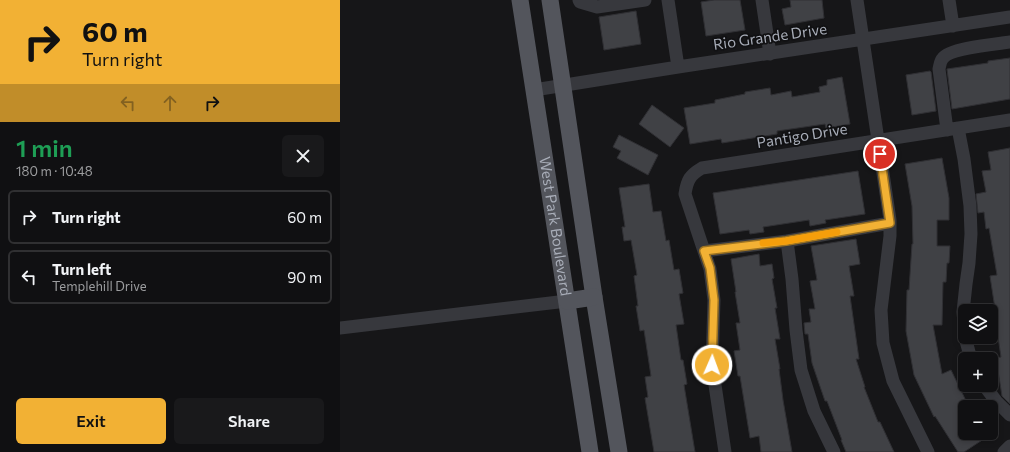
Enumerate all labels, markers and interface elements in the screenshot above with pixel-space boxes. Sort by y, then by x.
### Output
text: 60 m [82,14,148,48]
icon: right [16,16,68,68]
street label: Rio Grande Drive [712,19,828,53]
text: Turn right [82,48,162,70]
icon: left [117,92,139,114]
icon: ahead [159,92,181,114]
icon: right [201,92,223,114]
street label: Pantigo Drive [755,119,849,151]
text: 1 min [16,133,73,162]
button: close [282,135,324,177]
pin [863,137,897,171]
icon: arrive [869,143,891,165]
street label: West Park Boulevard [536,155,576,297]
text: 180 m · 10:48 [16,163,93,179]
icon: right [18,206,40,228]
text: Turn right [52,208,121,226]
text: 60 m [287,208,322,226]
text: Turn left [52,260,111,278]
icon: left [18,266,40,288]
text: 90 m [287,268,322,286]
text: Templehill Drive [52,278,147,294]
map controls [958,304,998,440]
button: layers [958,304,998,344]
position arrow [691,344,733,386]
button: + [958,352,998,392]
button: Exit [16,398,166,444]
button: Share [174,398,324,444]
button: − [958,400,998,440]

